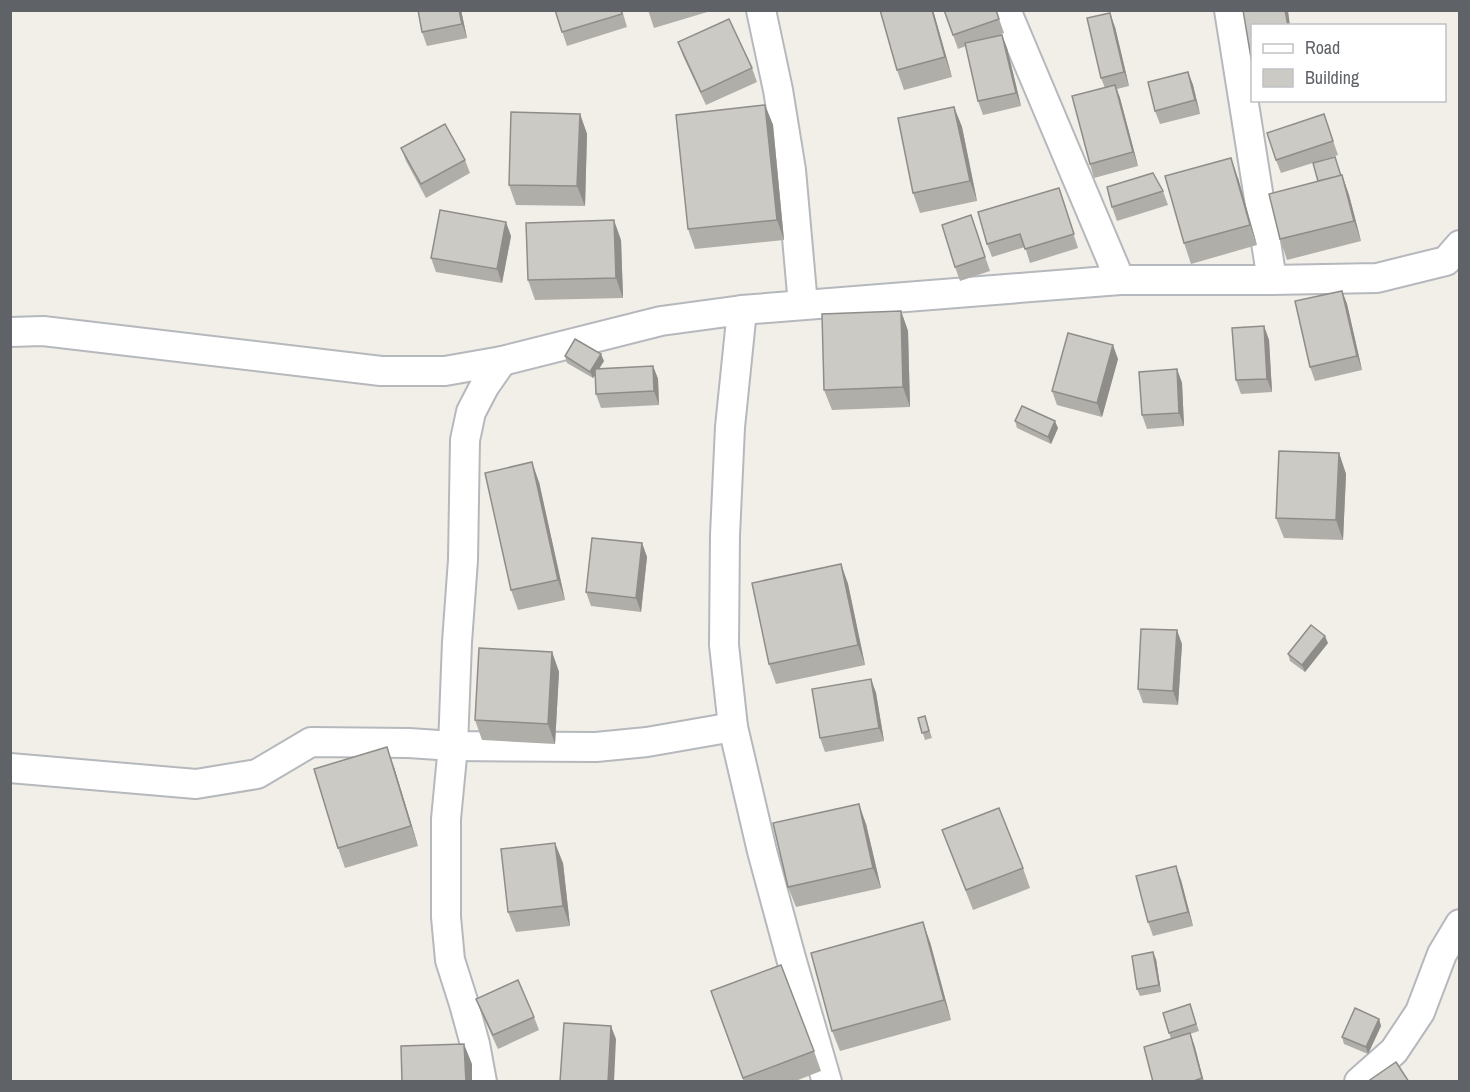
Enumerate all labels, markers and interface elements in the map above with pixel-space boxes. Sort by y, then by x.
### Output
legend [1251,24,1446,102]
text: Road [1305,35,1340,60]
text: Building [1305,65,1360,90]

